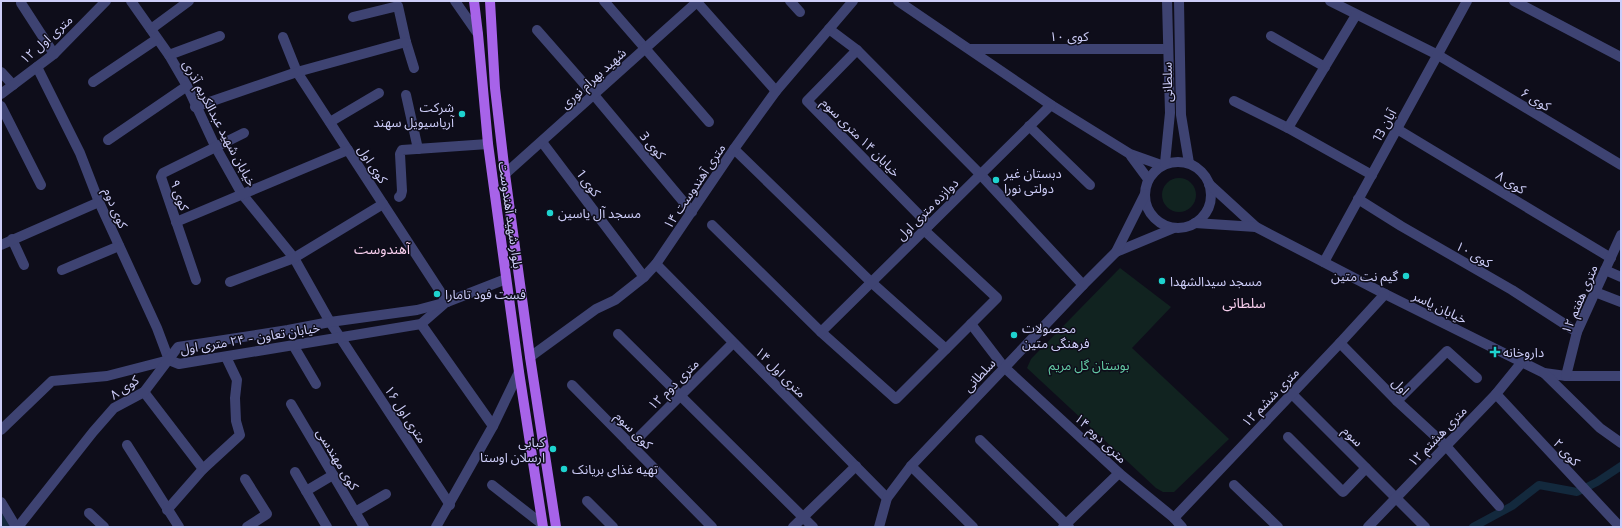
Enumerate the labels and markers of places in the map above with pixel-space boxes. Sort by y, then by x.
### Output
place label: شرکت آریاسیویل سهند [373,99,455,131]
marker: شرکت آریاسیویل سهند [457,109,467,119]
place label: دبستان غیر دولتی نورا [1003,165,1062,197]
marker: دبستان غیر دولتی نورا [991,175,1001,185]
place label: مسجد آل یاسین [558,205,641,222]
marker: مسجد آل یاسین [545,208,555,218]
place label: گیم نت متین [1331,268,1399,287]
marker: گیم نت متین [1401,271,1411,281]
place label: مسجد سیدالشهدا [1170,273,1262,290]
marker: مسجد سیدالشهدا [1157,276,1167,286]
place label: فست فود تامارا [445,286,526,302]
marker: فست فود تامارا [432,289,442,299]
place label: محصولات فرهنگی متین [1022,320,1090,352]
marker: محصولات فرهنگی متین [1009,330,1019,340]
place label: داروخانه [1503,344,1544,360]
marker: داروخانه [1490,347,1500,357]
place label: کبابی ارسلان اوستا [480,434,546,466]
marker: کبابی ارسلان اوستا [548,444,558,454]
place label: تهیه غذای بریانک [572,461,658,478]
marker: تهیه غذای بریانک [559,464,569,474]

